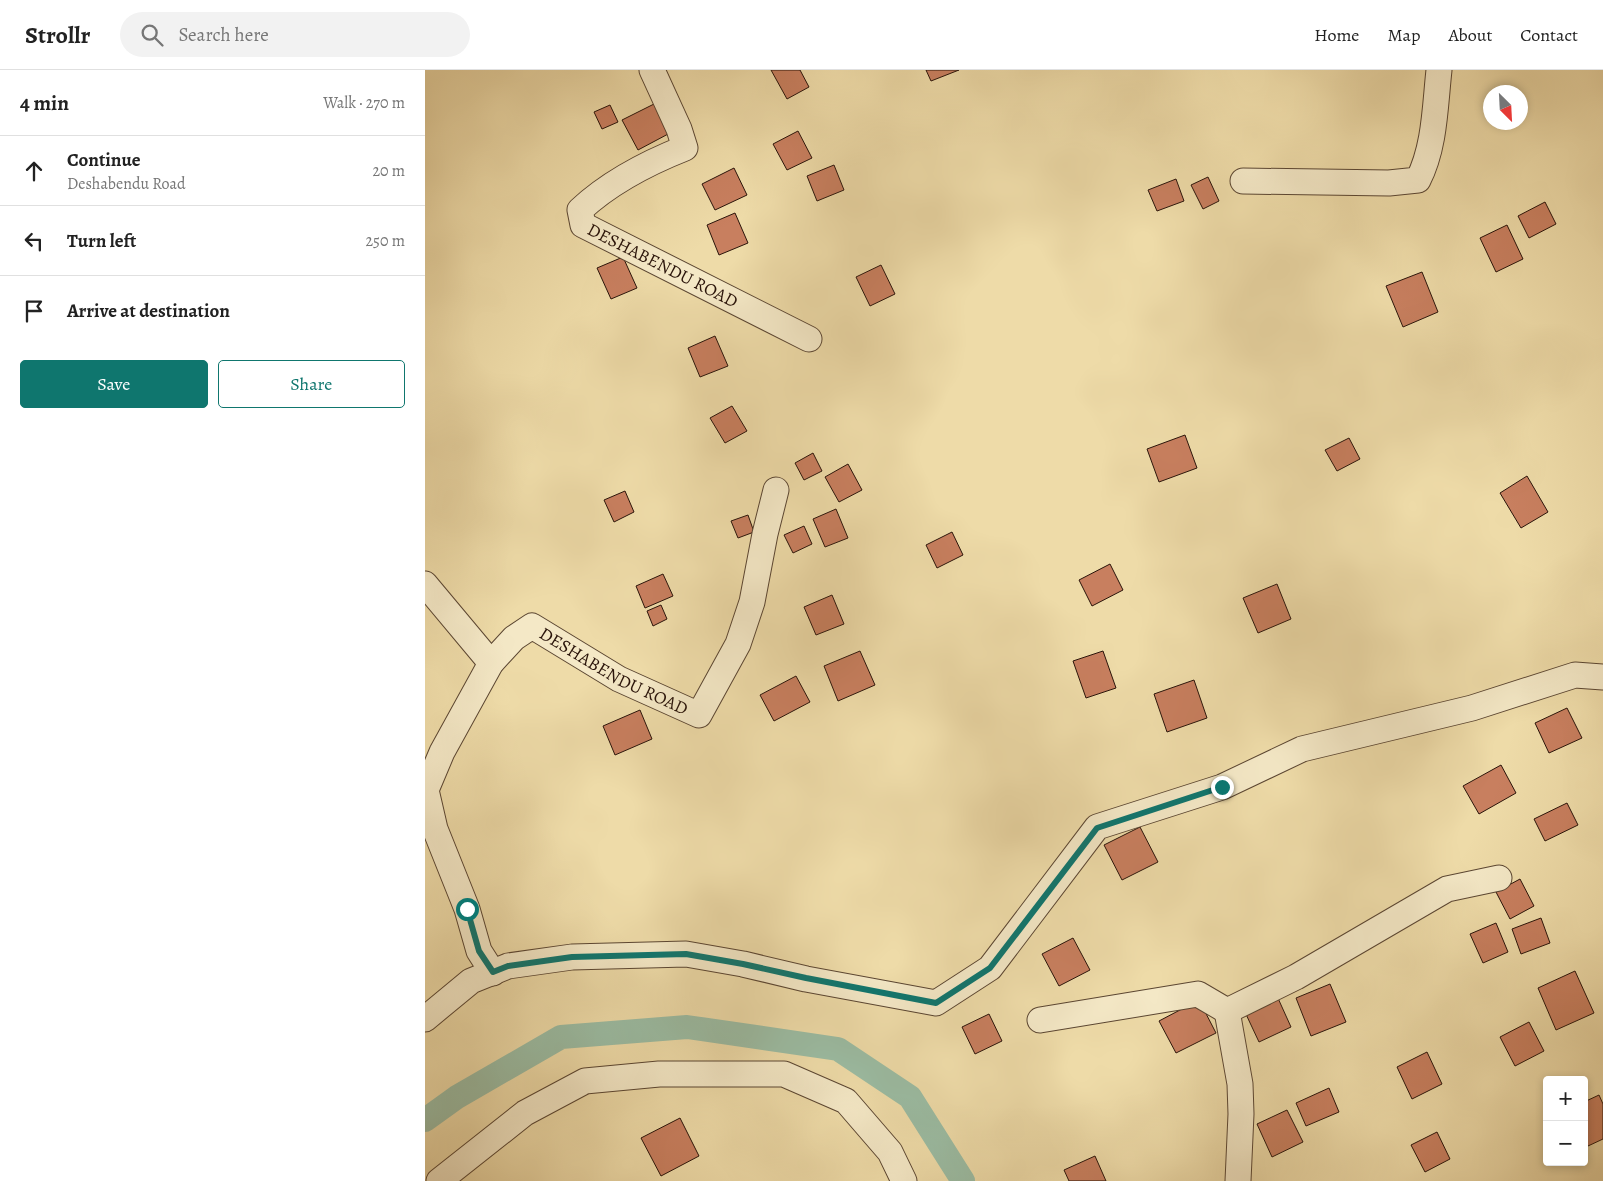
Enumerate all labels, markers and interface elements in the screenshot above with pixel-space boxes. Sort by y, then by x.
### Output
search box [120,12,470,57]
text: Strollr [25,19,90,51]
icon: search [138,21,166,49]
text: Search here [178,22,269,48]
text: Home [1314,23,1359,47]
text: Map [1387,23,1420,47]
text: About [1448,23,1492,47]
text: Contact [1520,23,1578,47]
north arrow [1483,85,1528,130]
text: 4 min [20,89,69,117]
text: Walk · 270 m [323,92,405,114]
text: Continue [67,147,141,173]
icon: ahead [20,157,48,185]
text: 20 m [372,160,405,182]
text: Deshabendu Road [67,173,186,195]
street label: DESHABENDU ROAD [583,217,742,313]
icon: left [20,227,48,255]
text: Turn left [67,228,136,254]
text: 250 m [366,230,405,252]
icon: arrive [20,297,48,325]
text: Arrive at destination [67,298,230,324]
button: Save [20,360,208,408]
button: Share [218,360,405,408]
street label: DESHABENDU ROAD [535,621,692,721]
route end [1211,776,1234,799]
route start [456,898,479,921]
map controls [1543,1076,1588,1166]
button: + [1543,1076,1588,1121]
button: − [1543,1121,1588,1166]

